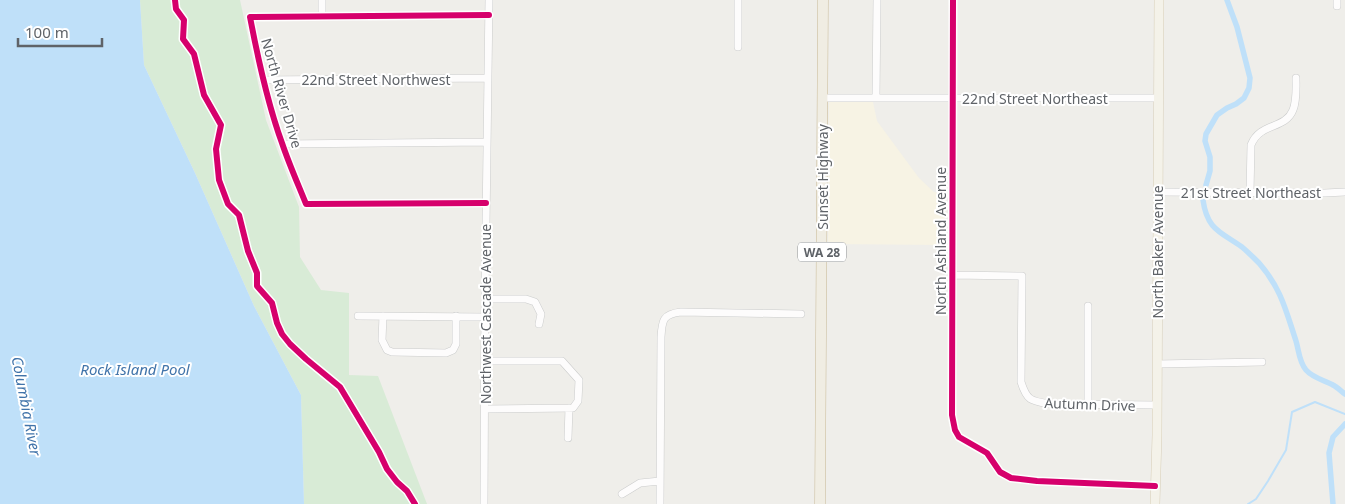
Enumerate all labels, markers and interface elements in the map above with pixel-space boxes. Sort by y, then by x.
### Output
scale bar [18,15,101,47]
text: 100 m [25,22,69,42]
street label: North River Drive [257,36,307,150]
street label: 22nd Street Northwest [302,70,450,89]
street label: 22nd Street Northeast [962,89,1108,108]
street label: Sunset Highway [813,123,832,230]
street label: North Ashland Avenue [931,167,950,315]
street label: 21st Street Northeast [1181,183,1321,202]
street label: North Baker Avenue [1148,185,1167,319]
street label: Northwest Cascade Avenue [476,224,495,404]
road number: WA 28 [798,242,846,262]
water label: Columbia River [8,355,47,458]
water label: Rock Island Pool [80,359,191,379]
street label: Autumn Drive [1044,393,1136,415]

